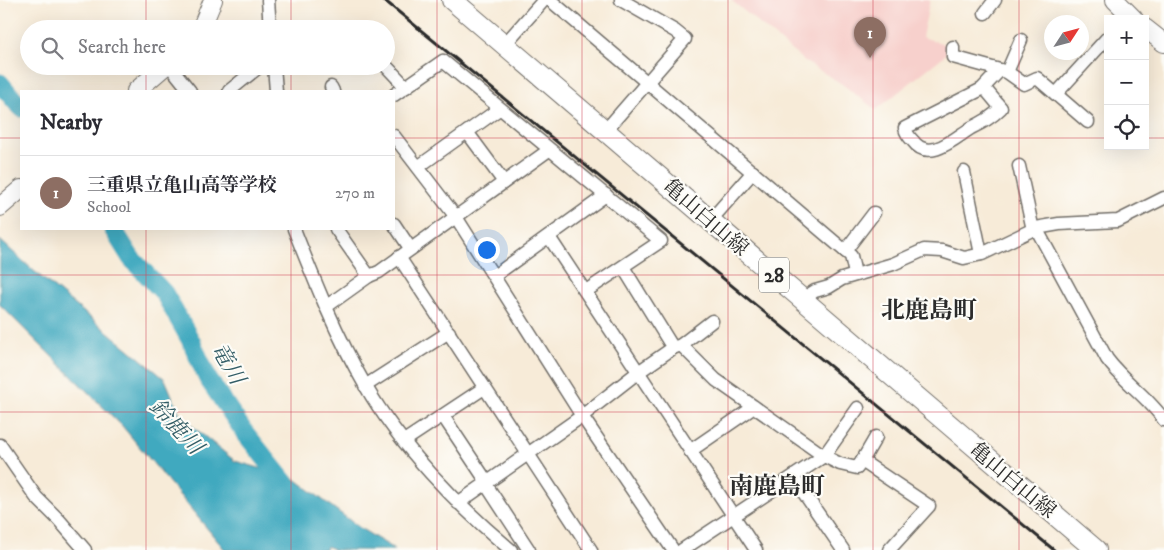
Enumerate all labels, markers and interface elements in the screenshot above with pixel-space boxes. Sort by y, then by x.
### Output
north arrow [1044,15,1089,60]
map controls [1104,15,1149,150]
button: + [1104,15,1149,60]
pin: 1 [854,17,886,58]
search box [20,20,395,75]
icon: search [38,34,66,62]
text: Search here [78,36,166,59]
button: − [1104,60,1149,105]
button: locate [1104,105,1149,150]
text: Nearby [40,110,102,136]
text: 三重県立亀山高等学校 [87,174,277,197]
street label: 亀山白山線 [657,174,753,262]
text: 1 [53,183,59,203]
text: 270 m [335,183,375,203]
text: School [87,197,131,217]
your location [474,237,500,263]
road number: 28 [759,258,789,292]
district label: 北鹿島町 [881,296,977,326]
water label: 竜川 [205,338,251,391]
water label: 鈴鹿川 [144,394,210,462]
street label: 亀山白山線 [964,437,1061,524]
district label: 南鹿島町 [729,472,825,502]

